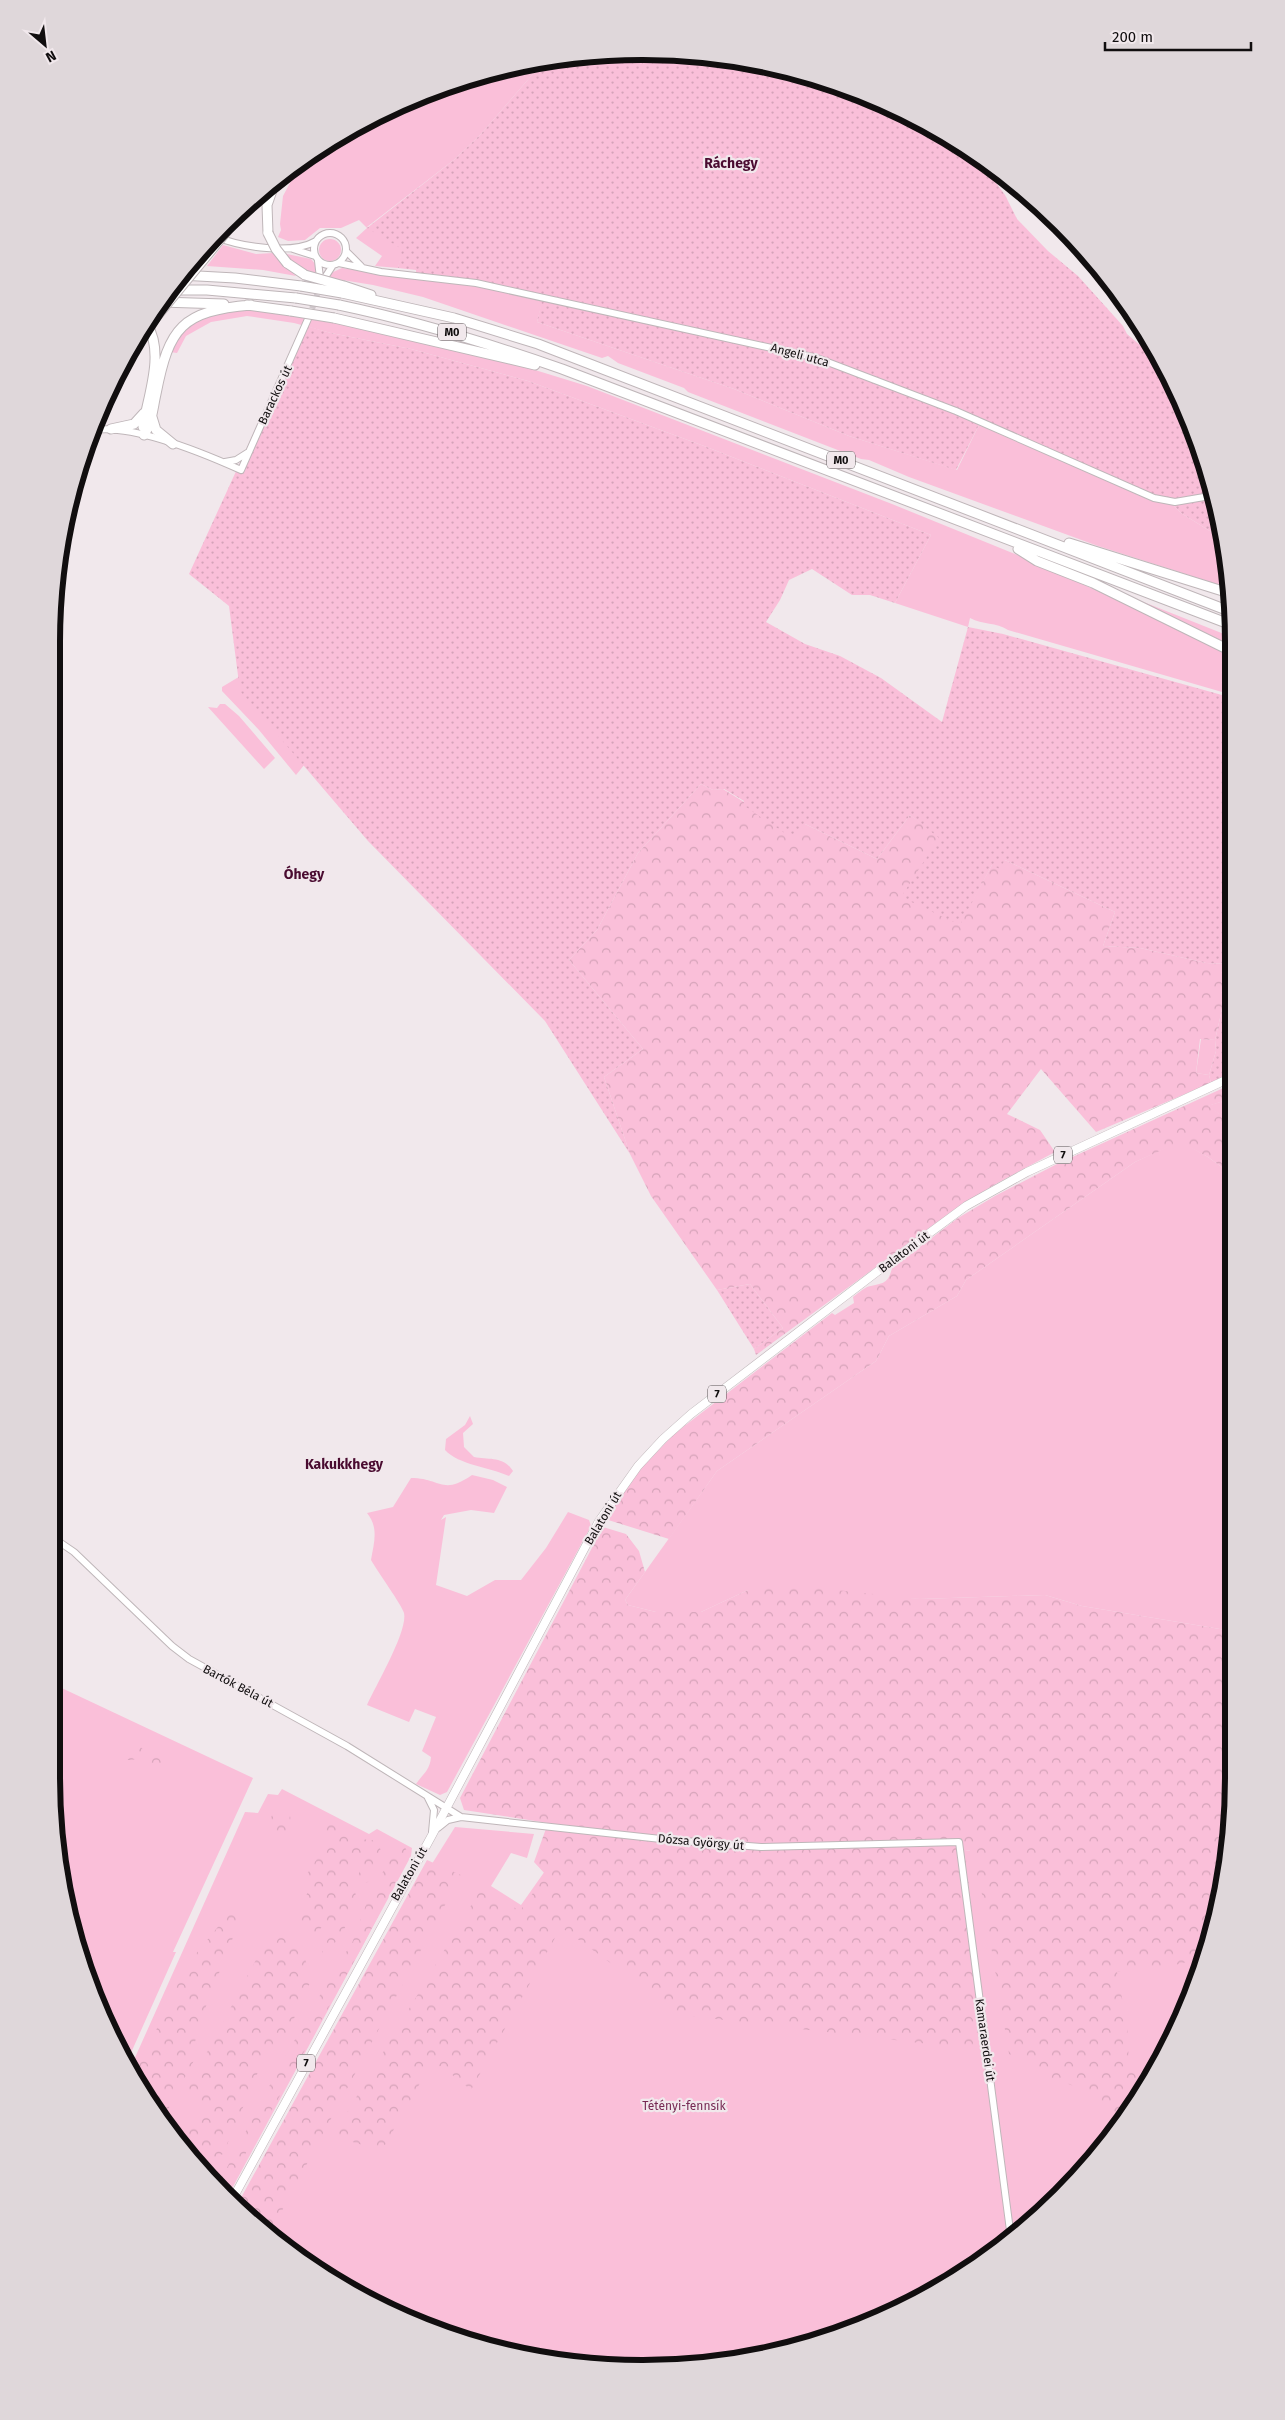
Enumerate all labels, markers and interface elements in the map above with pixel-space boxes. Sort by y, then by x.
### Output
north arrow [20,20,70,70]
scale bar [1105,20,1251,52]
text: 200 m [1112,28,1153,46]
text: N [43,46,59,66]
district label: Ráchegy [704,155,759,172]
road number: M0 [438,324,466,341]
street label: Angeli utca [769,340,831,370]
street label: Barackos út [255,363,295,427]
road number: M0 [827,452,855,468]
district label: Óhegy [284,865,325,883]
road number: 7 [1054,1146,1072,1164]
street label: Balatoni út [876,1228,933,1276]
road number: 7 [708,1386,726,1402]
district label: Kakukkhegy [305,1456,384,1473]
street label: Balatoni út [582,1488,625,1547]
street label: Bartók Béla út [201,1662,276,1711]
street label: Dózsa György út [657,1831,745,1853]
street label: Balatoni út [388,1844,430,1903]
street label: Kamaraerdei út [972,1998,998,2083]
road number: 7 [297,2054,315,2072]
park label: Tétényi-fennsík [642,2099,727,2113]

